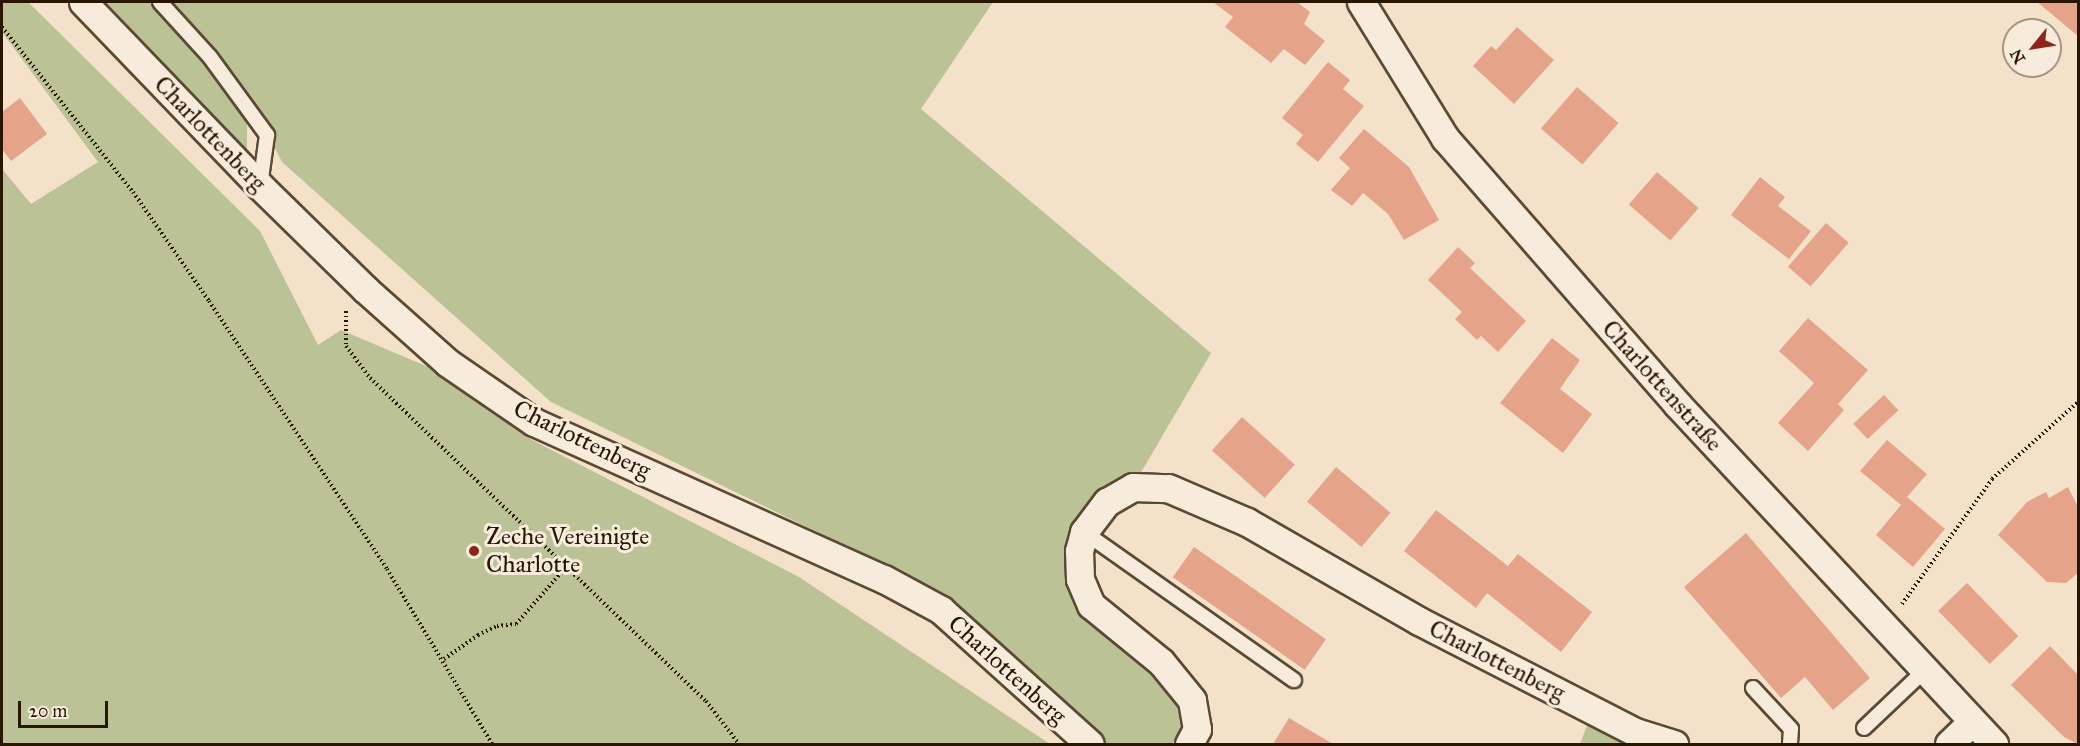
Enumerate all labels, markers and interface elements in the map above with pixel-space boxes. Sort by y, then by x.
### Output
north arrow [2002,18,2062,78]
text: N [2006,46,2029,67]
street label: Charlottenberg [148,70,272,198]
street label: Charlottenstraße [1596,315,1728,457]
street label: Charlottenberg [509,394,655,486]
place label: Zeche Vereinigte Charlotte [486,523,649,579]
marker: Zeche Vereinigte Charlotte [467,544,481,558]
street label: Charlottenberg [942,609,1072,731]
street label: Charlottenberg [1424,614,1570,708]
scale bar [21,689,111,727]
text: 20 m [29,700,67,722]

